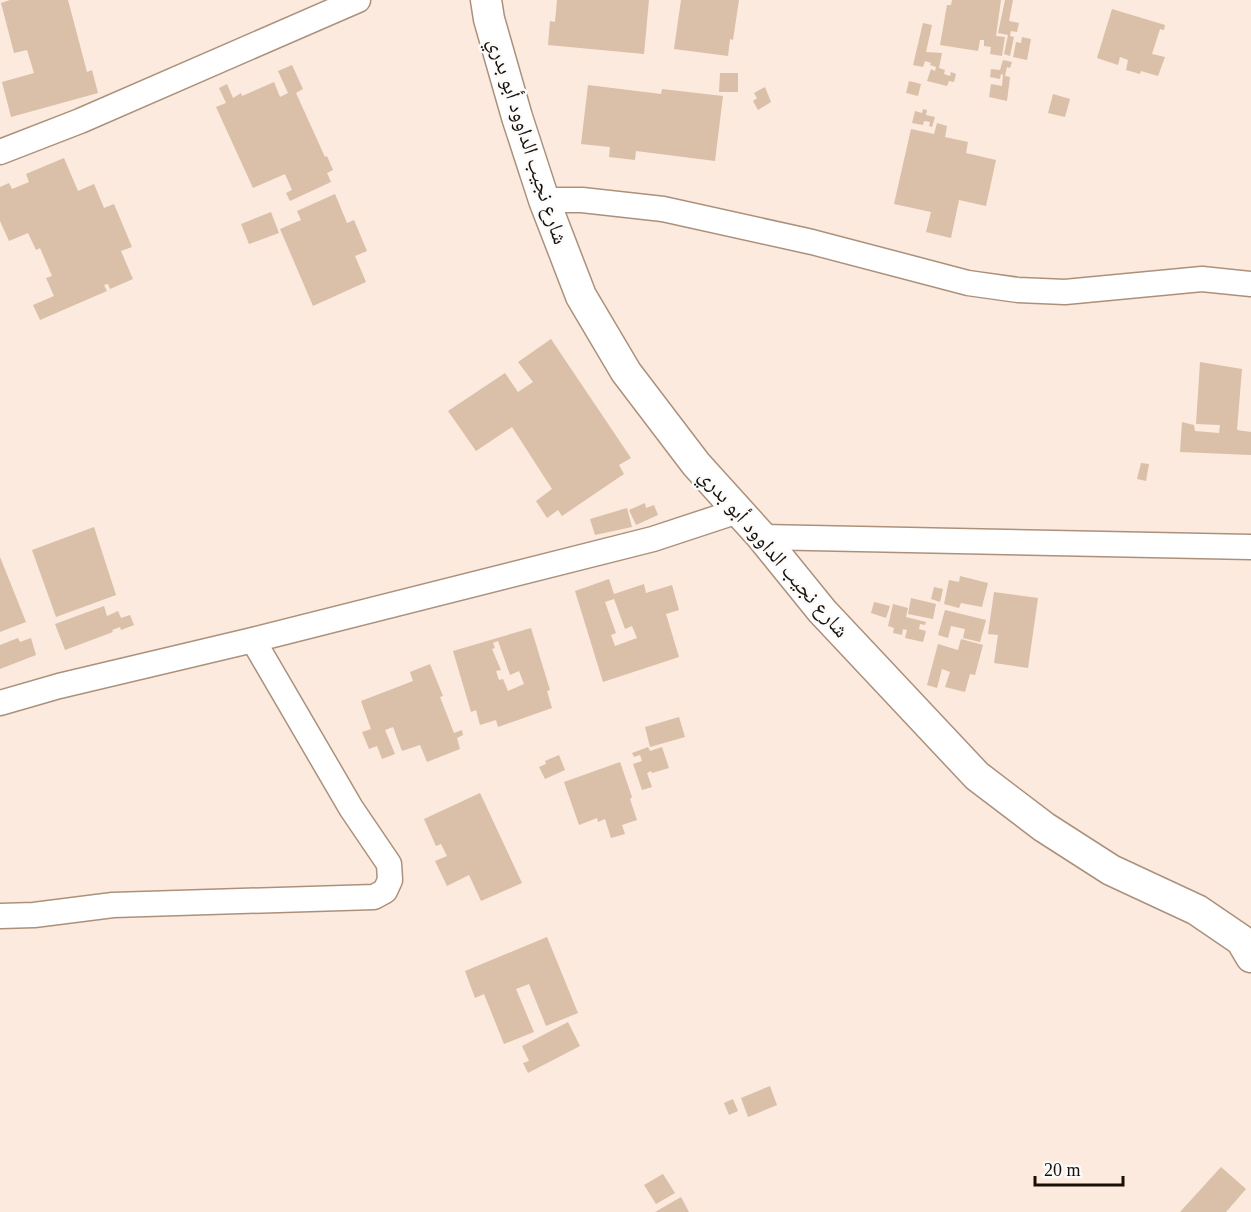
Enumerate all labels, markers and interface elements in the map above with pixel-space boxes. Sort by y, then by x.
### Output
street label: شارع نجيب الداوود أبو بدري [479,35,573,249]
street label: شارع نجيب الداوود أبو بدري [691,463,854,645]
scale bar [1035,1149,1124,1187]
text: 20 m [1044,1160,1081,1180]

